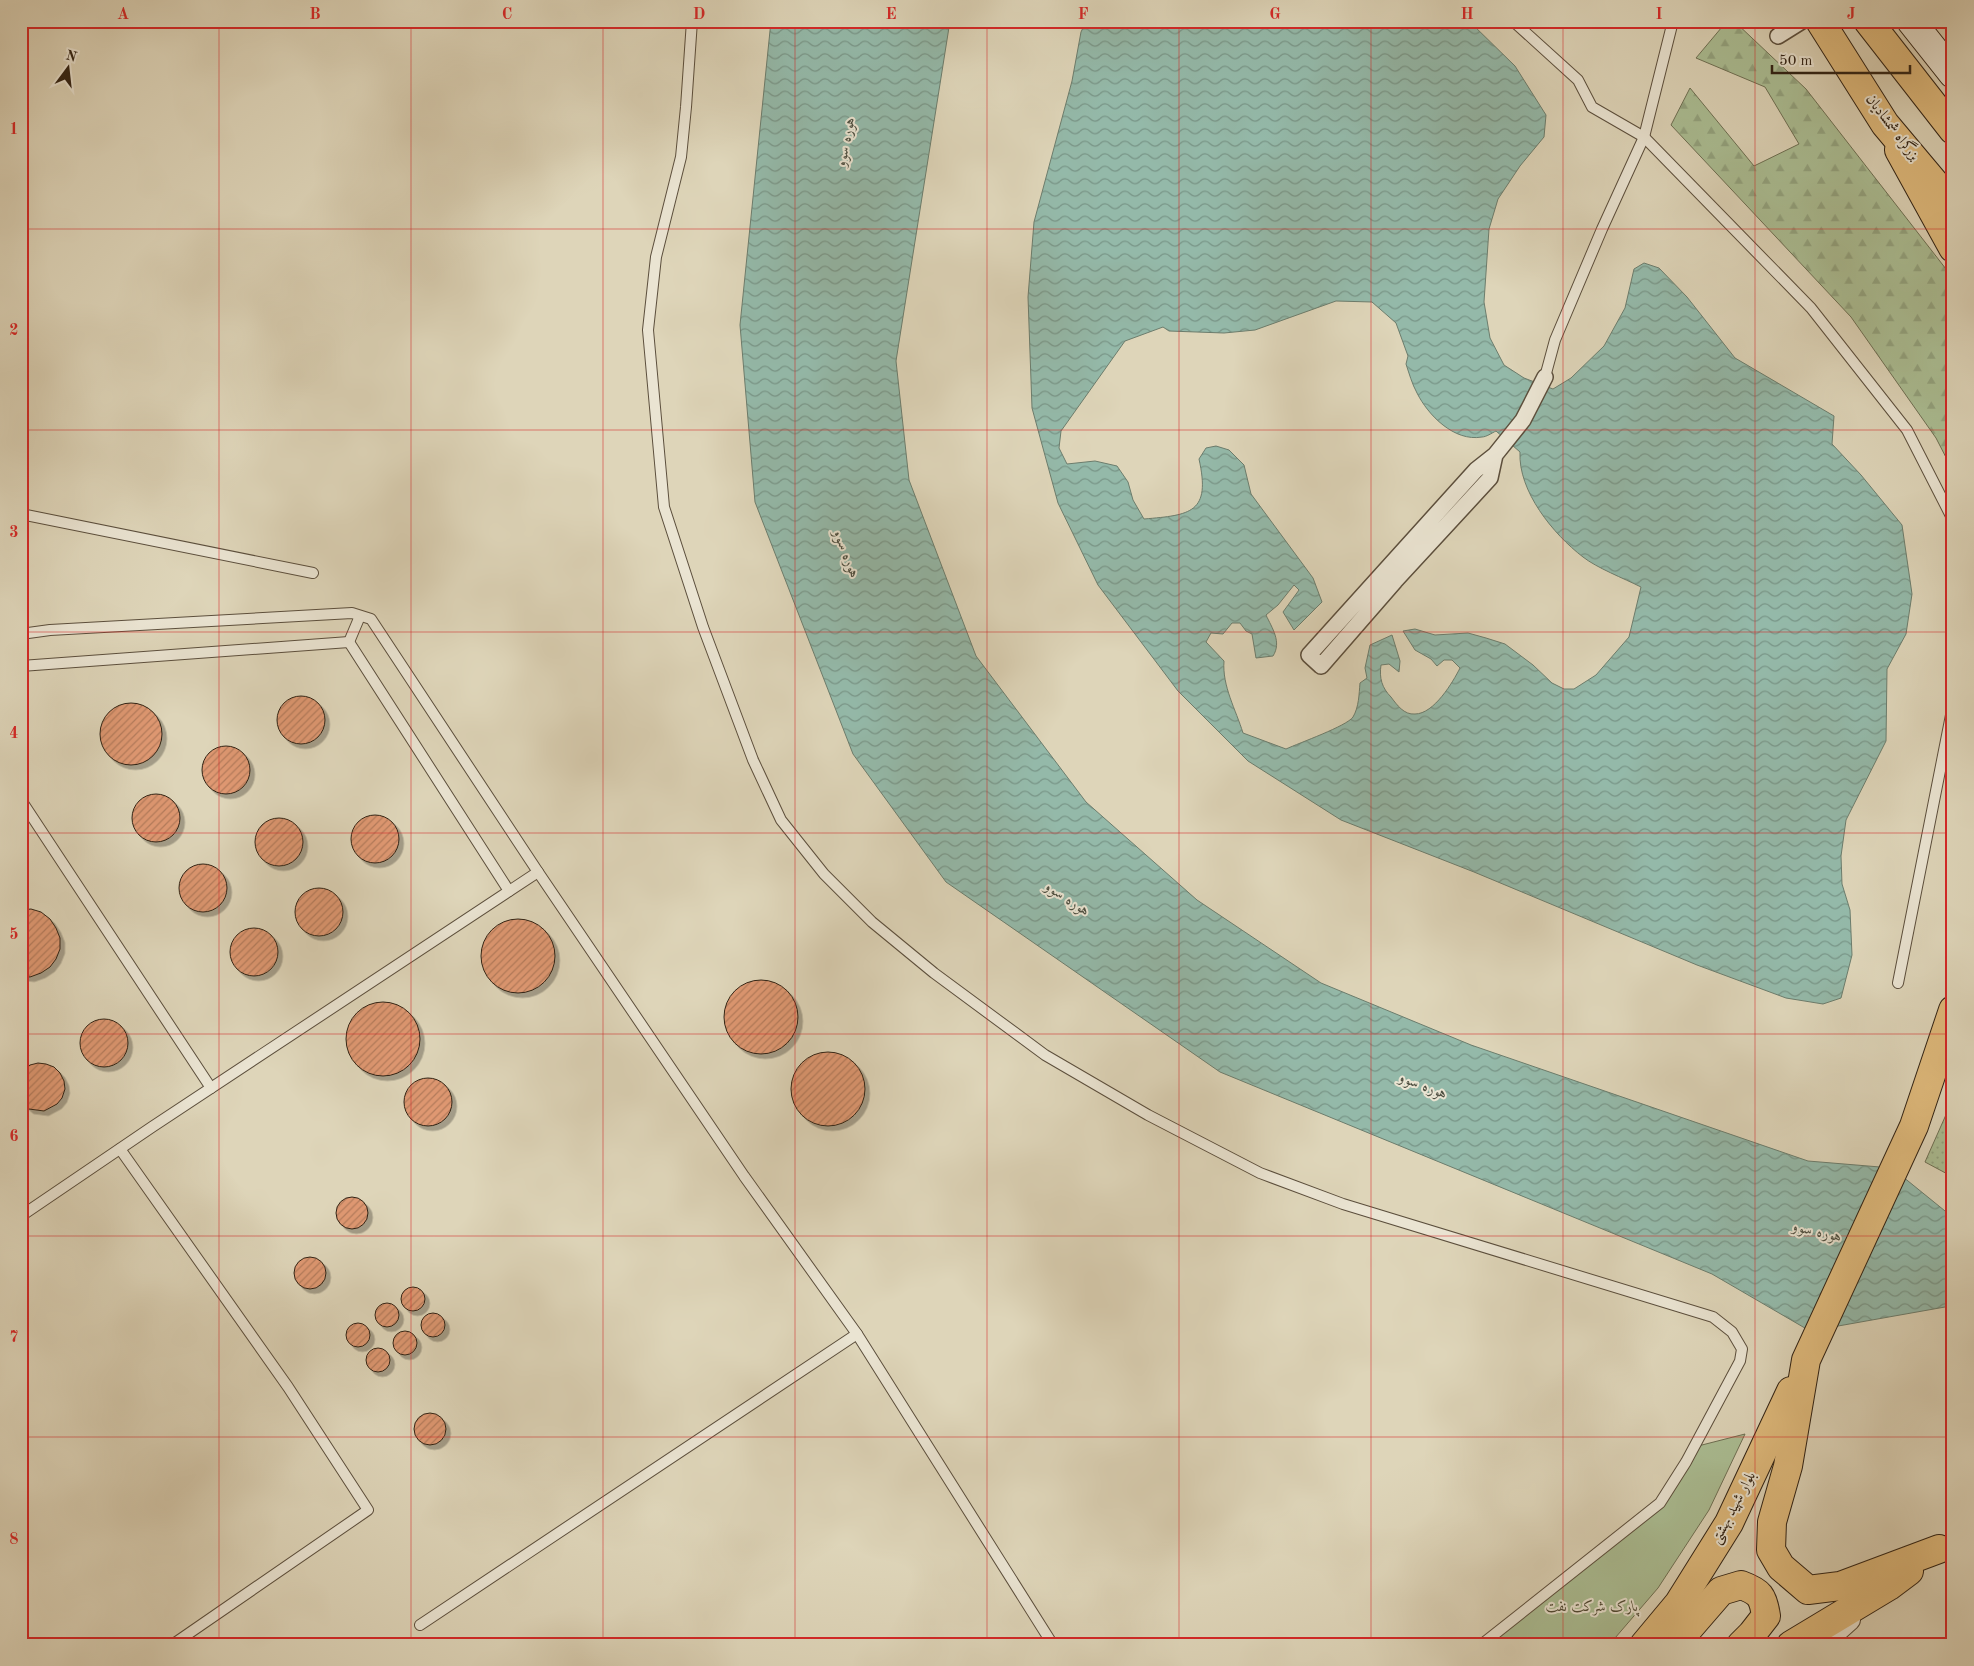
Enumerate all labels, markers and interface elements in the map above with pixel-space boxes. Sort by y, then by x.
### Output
text: A [117,7,129,23]
text: B [309,7,321,23]
text: C [502,7,512,23]
text: D [693,7,705,23]
text: E [885,7,897,23]
text: F [1078,7,1089,23]
text: G [1269,7,1281,23]
text: H [1460,7,1474,23]
text: I [1655,7,1663,23]
text: J [1847,7,1856,23]
north arrow [42,42,92,92]
scale bar [1772,42,1909,74]
text: N [64,48,78,65]
text: 50 m [1779,54,1813,69]
street label: بزرگراه شمشادیان [1862,90,1925,164]
water label: هوره سوو [833,116,860,170]
text: 1 [9,122,19,138]
text: 2 [9,323,19,339]
text: 3 [9,525,19,541]
water label: هوره سوو [828,527,863,581]
text: 4 [9,726,19,742]
water label: هوره سوو [1040,878,1093,920]
text: 5 [9,927,19,943]
water label: هوره سوو [1395,1069,1449,1103]
text: 6 [9,1129,19,1145]
water label: هوره سوو [1789,1218,1843,1246]
text: 7 [9,1330,19,1346]
street label: بلوار شهید بهشتی [1709,1469,1761,1547]
text: 8 [9,1532,19,1548]
park label: پارک شرکت نفت [1546,1599,1639,1617]

